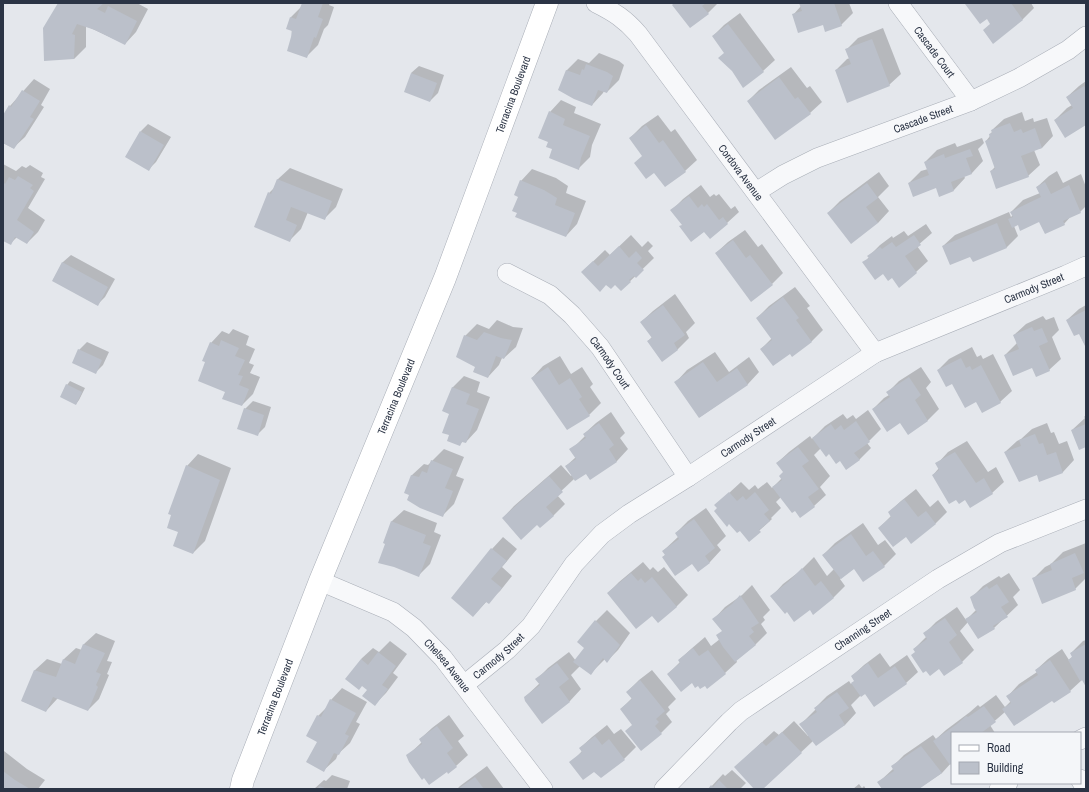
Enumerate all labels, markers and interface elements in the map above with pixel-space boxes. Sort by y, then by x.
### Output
street label: Cascade Court [911,24,958,81]
street label: Terracina Boulevard [492,54,534,135]
street label: Cascade Street [891,101,955,136]
street label: Cordova Avenue [715,141,766,203]
street label: Carmody Street [1002,270,1066,307]
street label: Carmody Court [587,333,634,392]
street label: Terracina Boulevard [374,357,418,437]
street label: Carmody Street [718,414,779,461]
street label: Channing Street [831,605,894,654]
street label: Carmody Street [470,630,527,682]
street label: Chelsea Avenue [421,636,474,695]
street label: Terracina Boulevard [254,657,296,737]
legend [951,732,1081,784]
text: Road [987,740,1011,756]
text: Building [987,760,1024,776]

